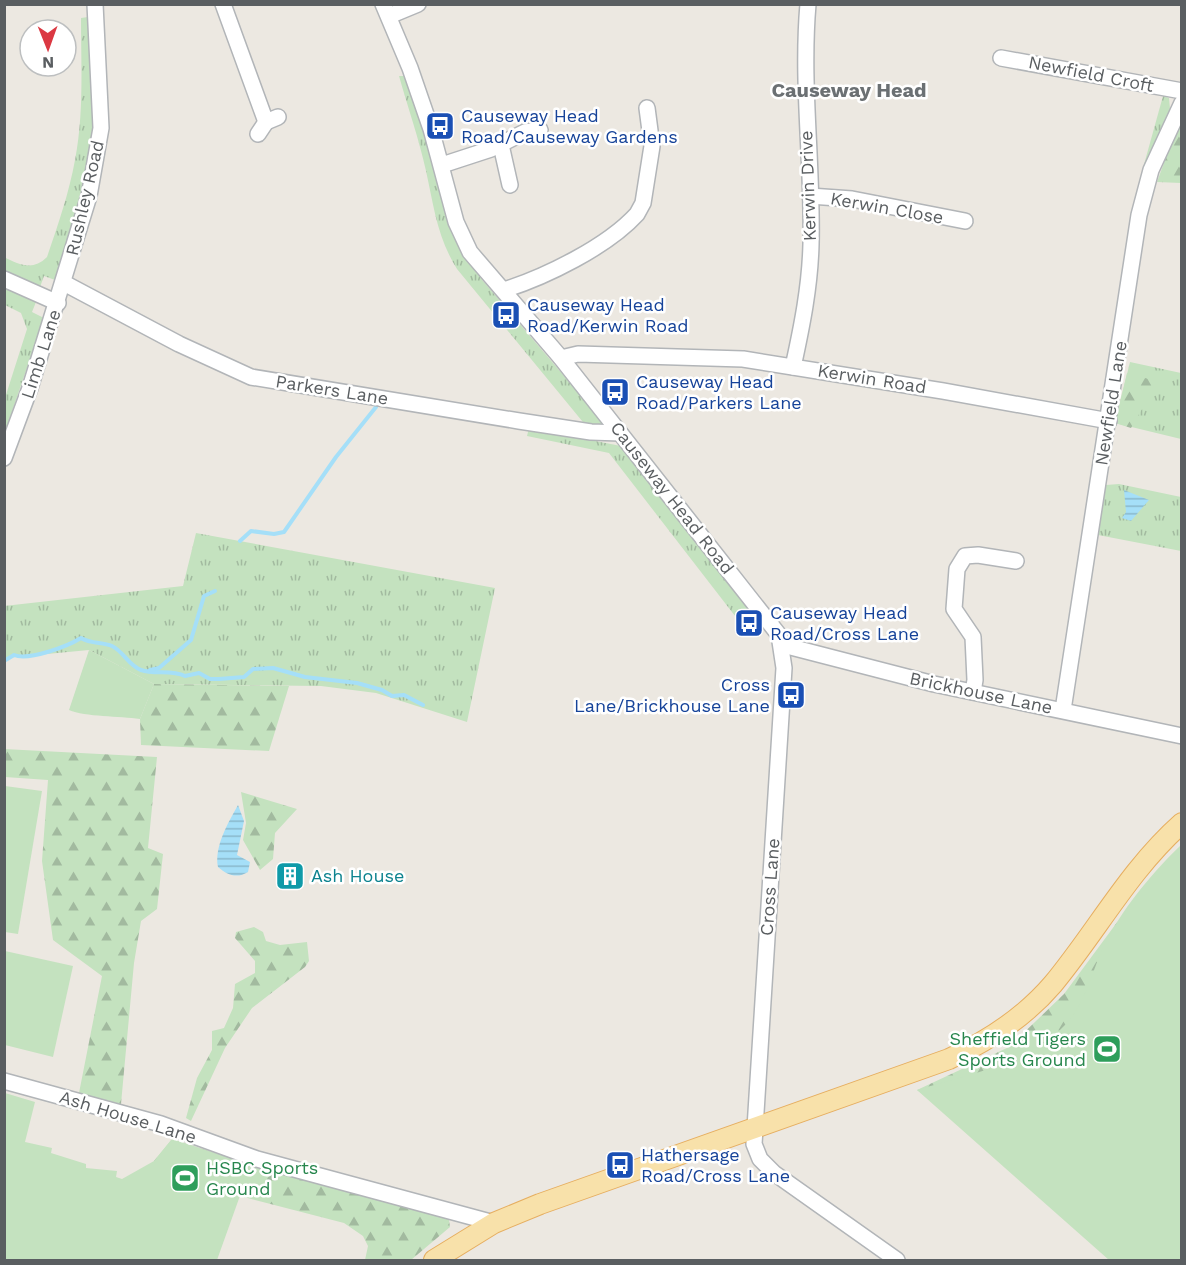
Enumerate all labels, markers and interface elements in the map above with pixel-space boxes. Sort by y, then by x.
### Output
north arrow [18,18,78,78]
street label: Newfield Croft [1027,51,1156,96]
text: N [42,53,54,72]
district label: Causeway Head [771,78,927,102]
place label: Causeway Head Road/Causeway Gardens [461,105,678,147]
bus stop icon: Causeway Head Road/Causeway Gardens [424,110,456,142]
street label: Kerwin Drive [795,130,820,242]
street label: Rushley Road [61,138,108,258]
street label: Kerwin Close [829,187,945,228]
place label: Causeway Head Road/Kerwin Road [527,294,689,336]
bus stop icon: Causeway Head Road/Kerwin Road [490,299,522,331]
street label: Limb Lane [16,307,65,401]
street label: Newfield Lane [1090,339,1131,467]
street label: Kerwin Road [816,360,928,397]
street label: Parkers Lane [274,370,390,409]
place label: Causeway Head Road/Parkers Lane [636,371,802,413]
bus stop icon: Causeway Head Road/Parkers Lane [599,376,631,408]
street label: Causeway Head Road [606,417,738,578]
place label: Causeway Head Road/Cross Lane [770,602,919,644]
bus stop icon: Causeway Head Road/Cross Lane [733,607,765,639]
street label: Brickhouse Lane [908,667,1055,718]
place label: Cross Lane/Brickhouse Lane [574,674,770,716]
bus stop icon: Cross Lane/Brickhouse Lane [775,679,807,711]
street label: Cross Lane [756,837,783,936]
building icon: Ash House [274,860,306,892]
place label: Ash House [311,865,404,886]
place label: Sheffield Tigers Sports Ground [949,1028,1086,1070]
sports icon: Sheffield Tigers Sports Ground [1091,1033,1123,1065]
street label: Ash House Lane [57,1086,199,1147]
place label: Hathersage Road/Cross Lane [641,1144,790,1186]
bus stop icon: Hathersage Road/Cross Lane [604,1149,636,1181]
place label: HSBC Sports Ground [206,1157,318,1199]
sports icon: HSBC Sports Ground [169,1162,201,1194]

